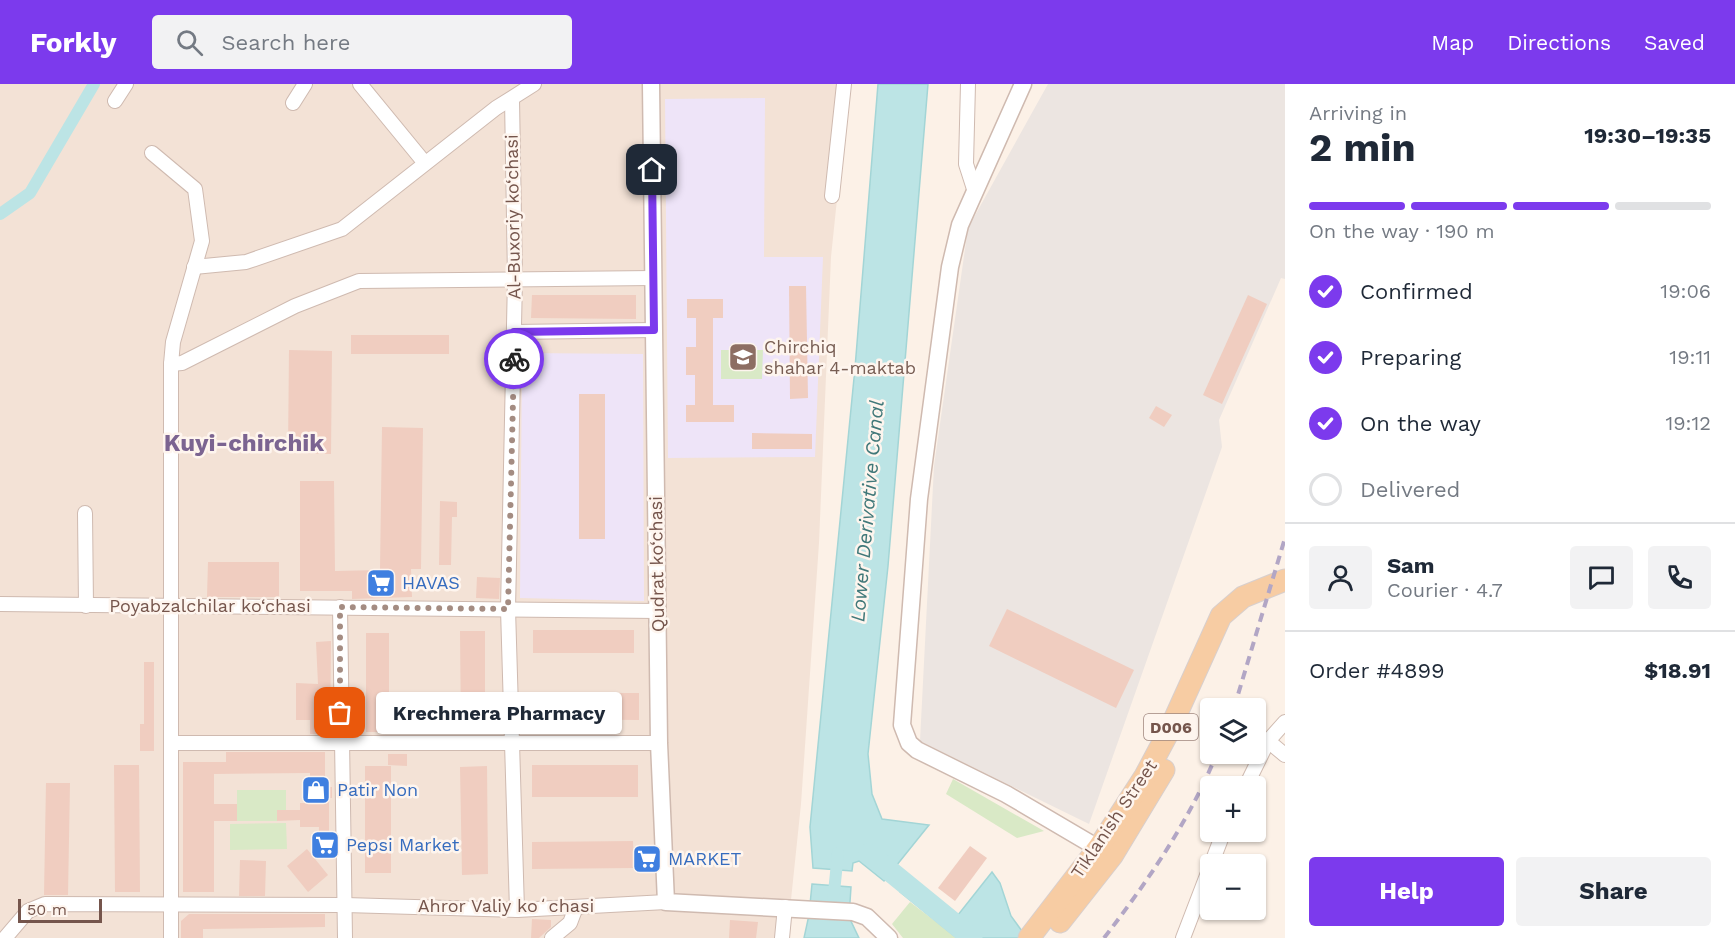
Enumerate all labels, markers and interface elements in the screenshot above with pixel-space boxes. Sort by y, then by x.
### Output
search box [152,15,572,69]
text: Forkly [30,26,116,59]
icon: search [173,26,206,59]
text: Search here [221,30,350,55]
text: Map [1431,30,1474,55]
text: Directions [1507,30,1611,55]
text: Saved [1644,30,1705,55]
text: Arriving in [1309,101,1407,125]
text: 19:30–19:35 [1584,123,1711,148]
text: 2 min [1309,125,1416,170]
street label: Al-Buxoriy ko‘chasi [501,134,524,300]
pin [626,144,677,195]
icon: home [635,153,668,186]
text: On the way · 190 m [1309,219,1495,243]
icon: check [1309,275,1342,308]
text: Confirmed [1360,279,1473,304]
text: 19:06 [1660,279,1711,303]
courier [484,329,544,389]
place label: Chirchiq shahar 4-maktab [764,336,916,378]
school or university icon: Chirchiq shahar 4-maktab [727,341,759,373]
icon: check [1309,341,1342,374]
icon: bike [498,343,531,376]
text: Preparing [1360,345,1461,370]
text: 19:11 [1669,345,1711,369]
water label: Lower Derivative Canal [845,399,889,623]
icon: check [1309,407,1342,440]
text: On the way [1360,411,1481,436]
text: 19:12 [1665,411,1711,435]
district label: Kuyi-chirchik [164,429,324,457]
text: Delivered [1360,477,1460,502]
street label: Qudrat ko‘chasi [645,496,668,632]
button: person [1309,546,1372,609]
button: chat [1570,546,1633,609]
button: phone [1648,546,1711,609]
text: Sam [1387,553,1435,578]
supermarket icon: HAVAS [365,567,397,599]
place label: HAVAS [402,572,460,593]
text: Courier · 4.7 [1387,578,1503,602]
street label: Poyabzalchilar ko‘chasi [109,595,311,616]
text: Order #4899 [1309,658,1445,683]
text: $18.91 [1644,658,1711,683]
pin [314,687,365,738]
callout: Krechmera Pharmacy [376,692,622,734]
icon: bag [323,696,356,729]
map controls [1200,698,1266,920]
button: layers [1200,698,1266,764]
text: Krechmera Pharmacy [393,701,605,725]
road number: D006 [1144,714,1198,740]
street label: Tiklanish Street [1066,755,1161,882]
shop icon: Patir Non [300,774,332,806]
button: + [1200,776,1266,842]
place label: Patir Non [337,779,418,800]
supermarket icon: Pepsi Market [309,829,341,861]
place label: Pepsi Market [346,834,460,855]
supermarket icon: MARKET [631,843,663,875]
place label: MARKET [668,848,742,869]
button: − [1200,854,1266,920]
button: Help [1309,857,1504,926]
button: Share [1516,857,1711,926]
street label: Ahror Valiy koʻchasi [418,895,594,916]
scale bar [18,896,102,924]
text: 50 m [27,900,67,919]

